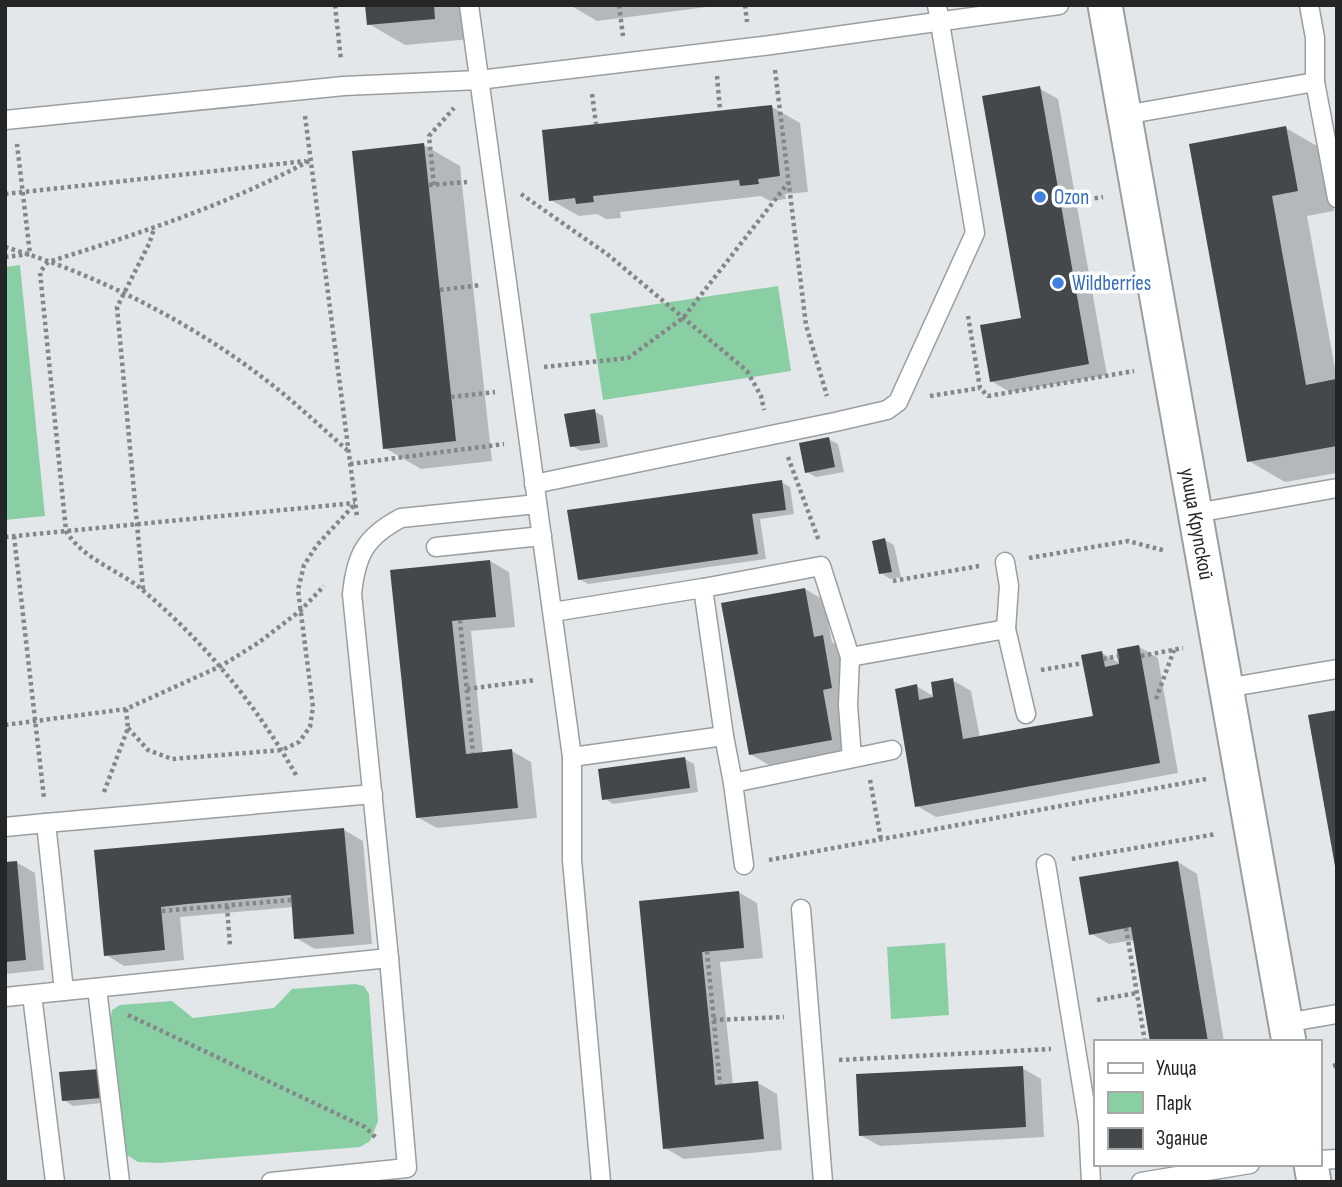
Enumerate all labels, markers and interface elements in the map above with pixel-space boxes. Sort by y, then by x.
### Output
place label: Ozon [1054,185,1089,210]
marker: Ozon [1032,189,1048,205]
place label: Wildberries [1072,271,1151,296]
marker: Wildberries [1050,275,1066,291]
street label: улица Крупской [1174,466,1219,582]
legend [1094,1040,1321,1166]
text: Улица [1156,1056,1197,1081]
text: Парк [1156,1091,1191,1116]
text: Здание [1156,1126,1208,1151]

